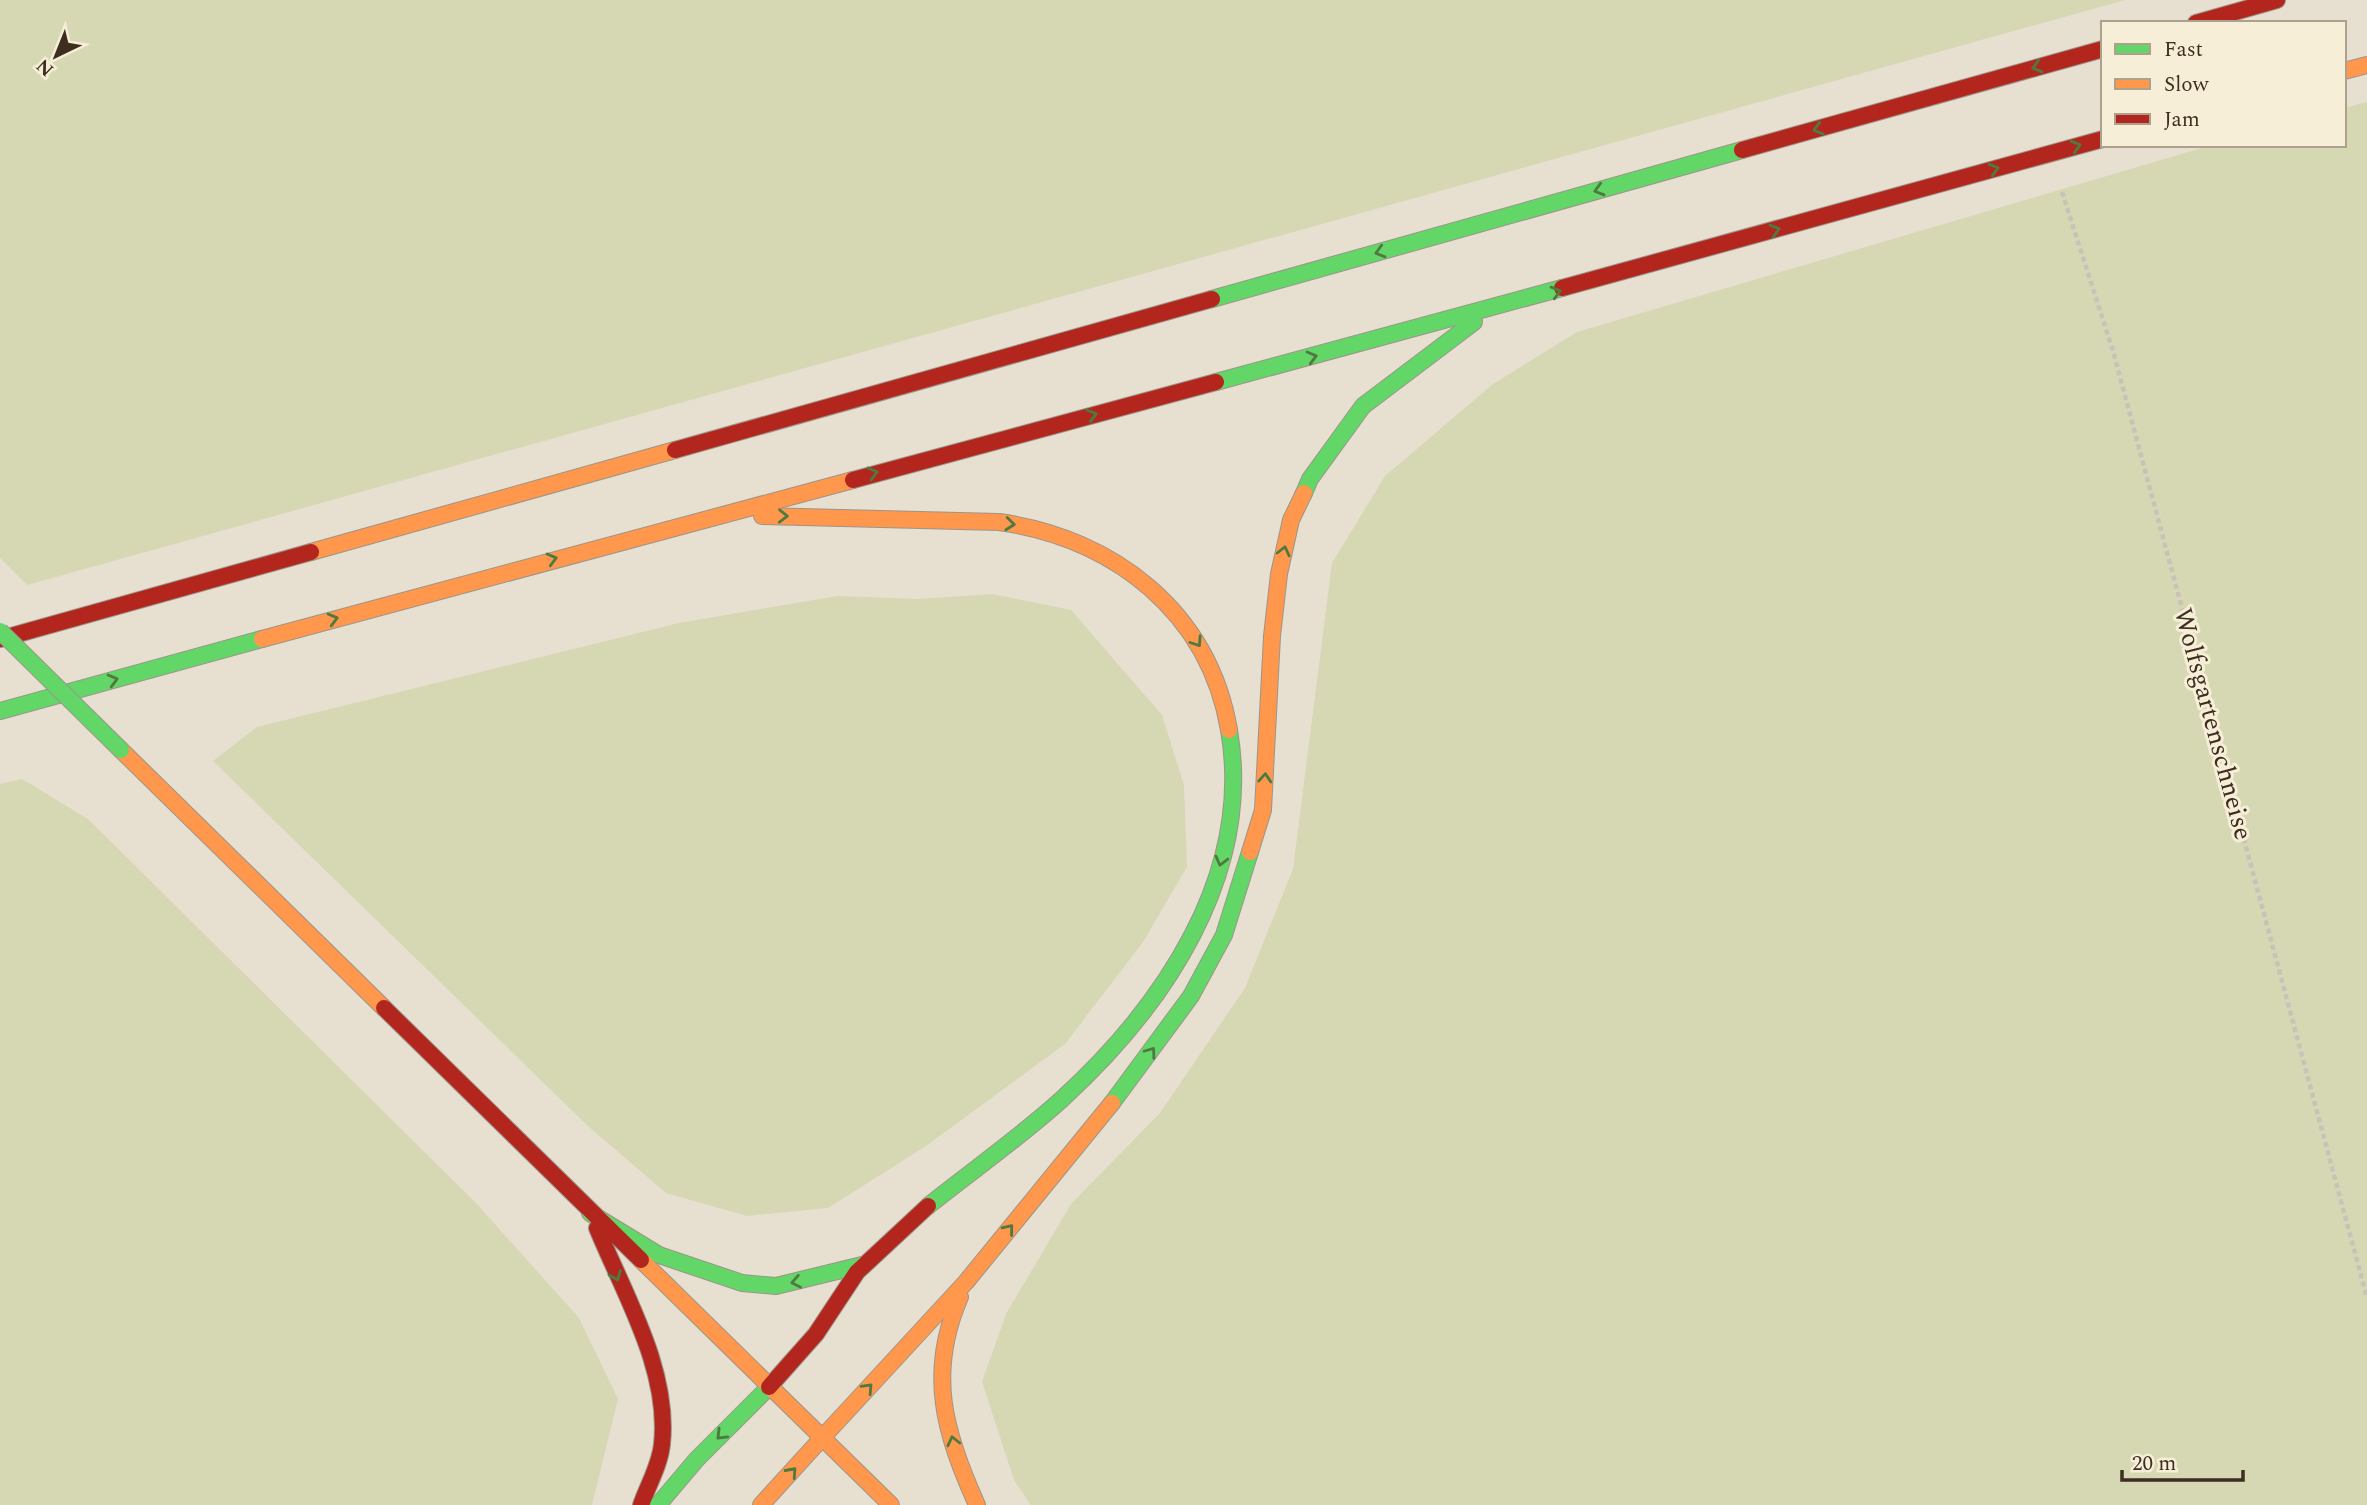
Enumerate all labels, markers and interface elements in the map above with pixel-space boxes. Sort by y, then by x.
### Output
north arrow [21,21,91,91]
legend [2101,21,2346,147]
text: Fast [2164,34,2203,66]
text: N [30,51,61,83]
one-way arrow [2031,59,2043,74]
text: Slow [2164,69,2210,101]
text: Jam [2164,104,2200,136]
one-way arrow [1812,120,1824,135]
one-way arrow [2070,140,2082,155]
one-way arrow [1988,163,2000,178]
one-way arrow [1593,182,1605,197]
one-way arrow [1769,224,1781,239]
one-way arrow [1374,243,1386,258]
one-way arrow [1549,285,1561,300]
one-way arrow [1306,351,1318,365]
one-way arrow [1086,409,1098,423]
one-way arrow [866,467,878,482]
one-way arrow [778,508,788,524]
one-way arrow [1005,516,1016,531]
one-way arrow [1276,545,1290,557]
one-way arrow [546,553,558,568]
street label: Wolfsgartenschneise [2163,603,2263,845]
one-way arrow [326,613,338,628]
one-way arrow [1188,634,1201,647]
one-way arrow [107,673,119,688]
one-way arrow [1257,772,1272,783]
one-way arrow [1215,855,1230,867]
one-way arrow [1143,1047,1156,1060]
one-way arrow [1001,1225,1013,1238]
one-way arrow [608,1269,622,1281]
one-way arrow [790,1274,802,1289]
one-way arrow [860,1383,873,1396]
one-way arrow [717,1427,730,1440]
one-way arrow [946,1435,961,1447]
scale bar [2122,1438,2243,1482]
text: 20 m [2132,1448,2176,1480]
one-way arrow [783,1467,796,1480]

